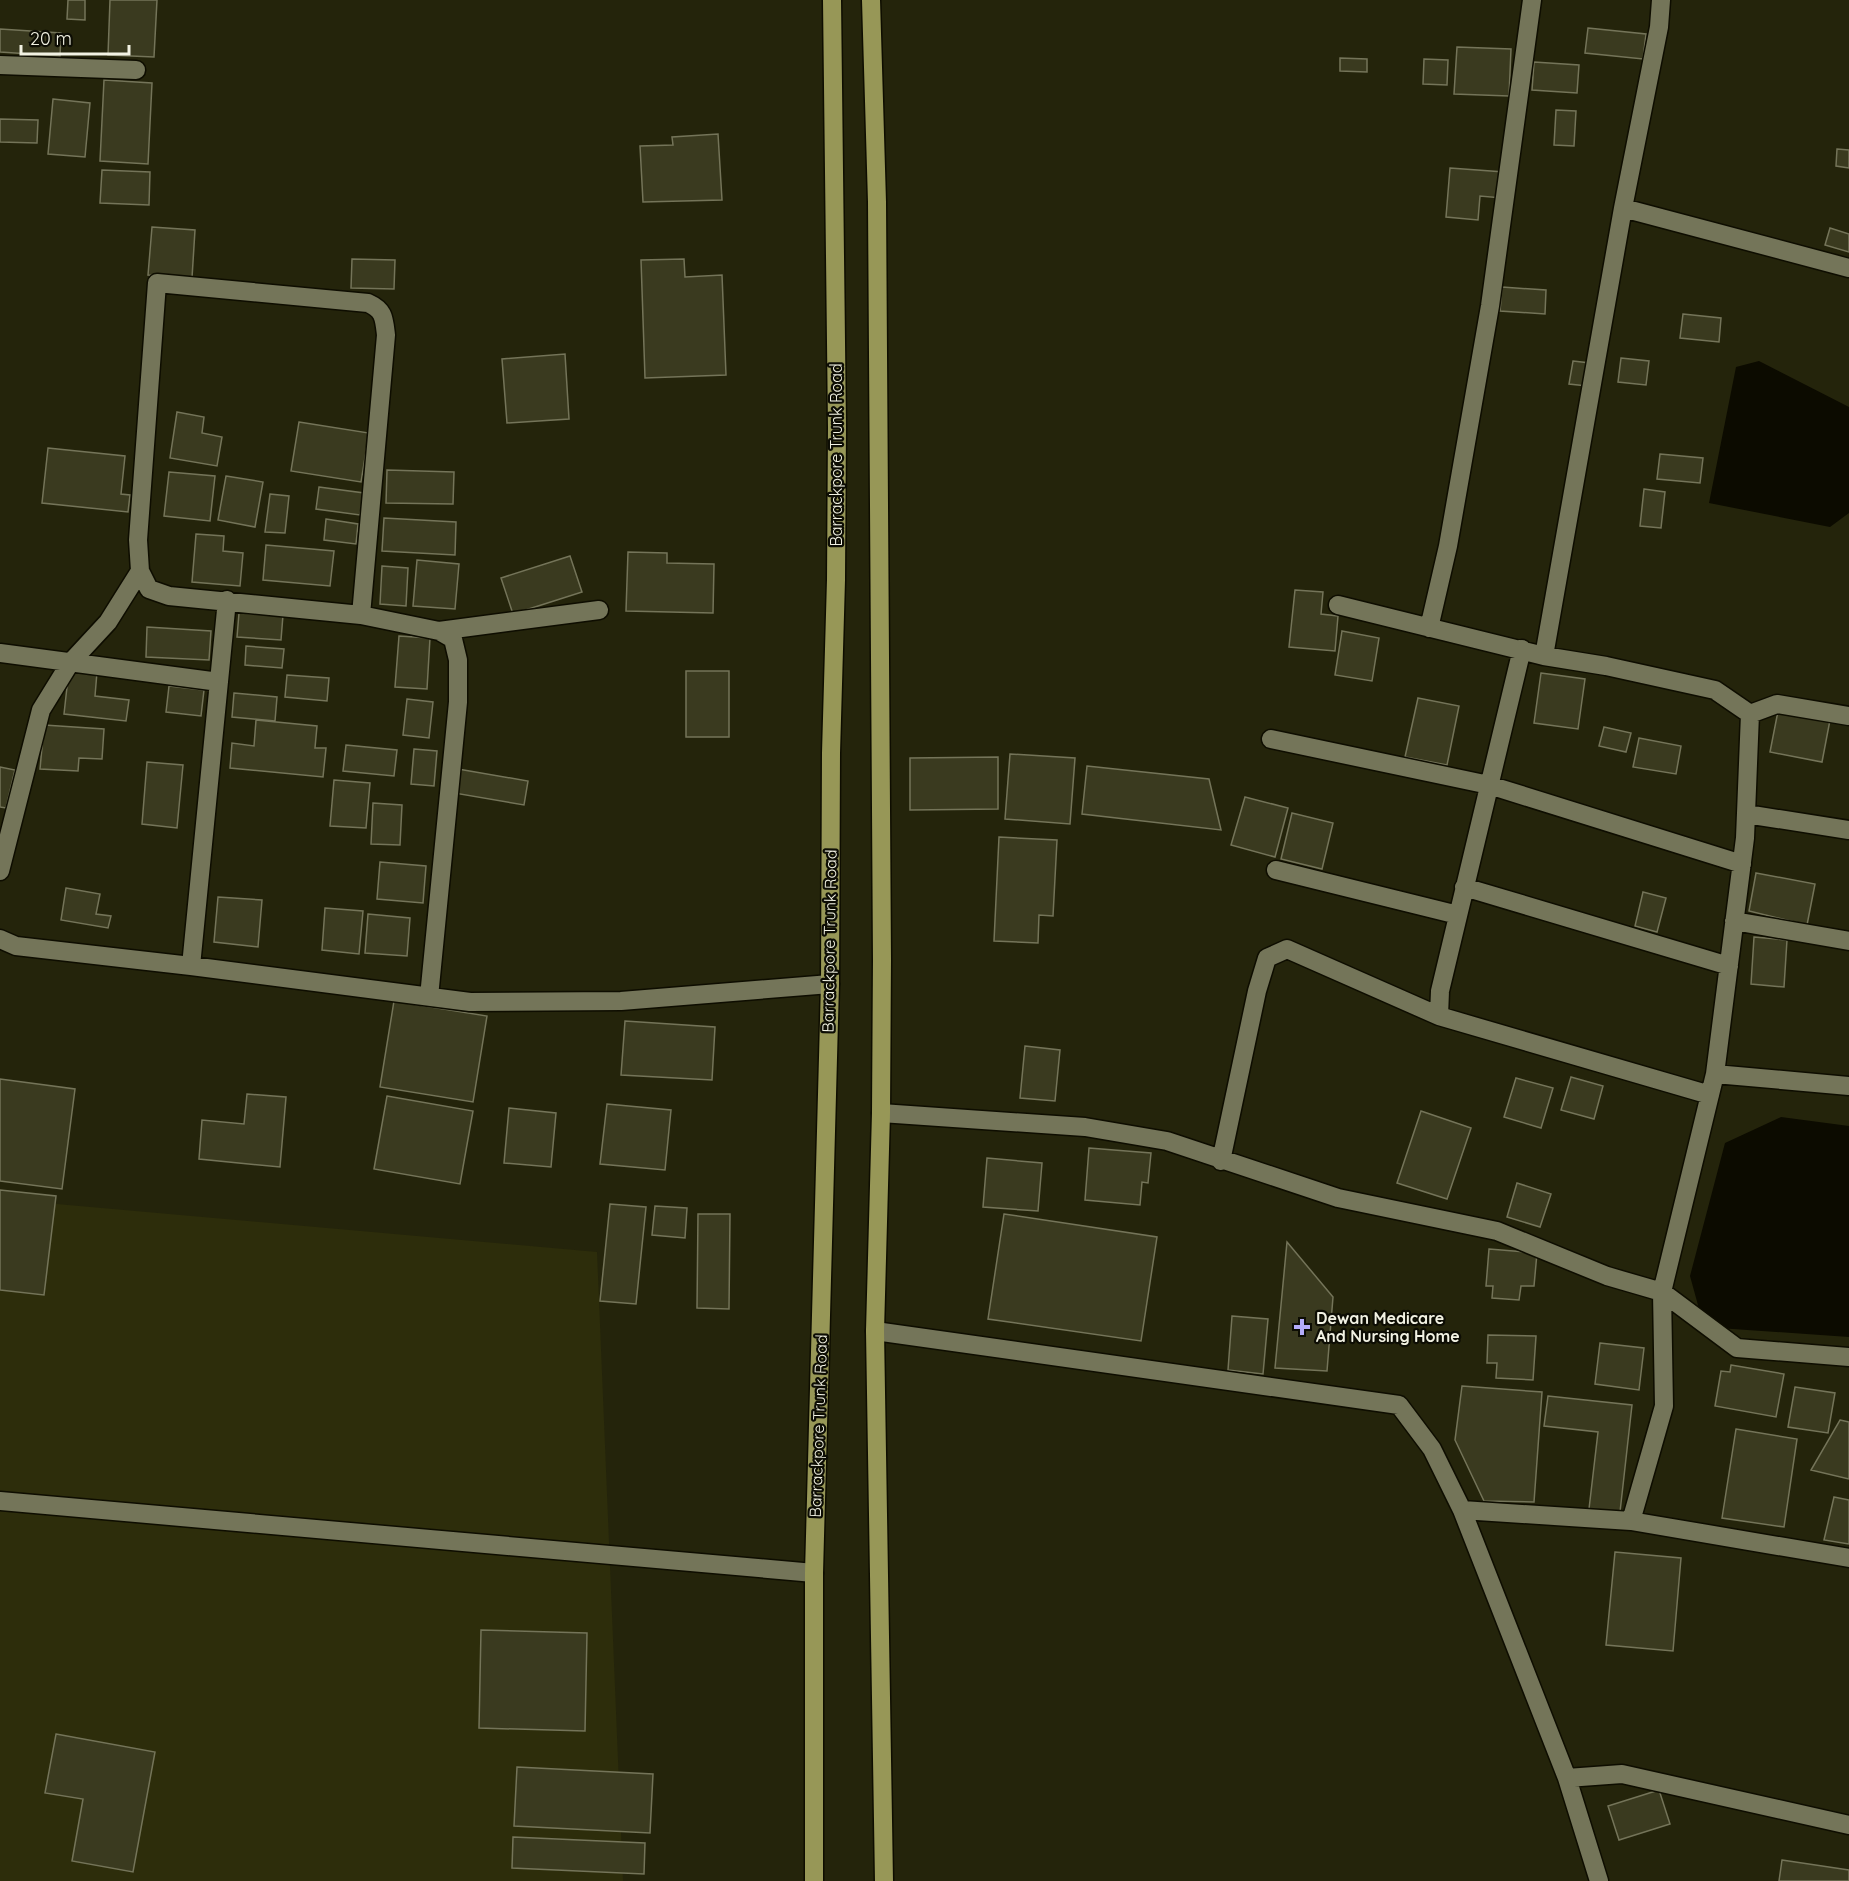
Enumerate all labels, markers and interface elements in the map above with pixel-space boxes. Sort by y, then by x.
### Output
scale bar [21,18,129,56]
text: 20 m [30,27,72,50]
street label: Barrackpore Trunk Road [826,363,846,547]
street label: Barrackpore Trunk Road [817,849,841,1033]
place label: Dewan Medicare And Nursing Home [1316,1308,1460,1346]
marker: Dewan Medicare And Nursing Home [1293,1318,1311,1336]
street label: Barrackpore Trunk Road [805,1334,831,1518]

